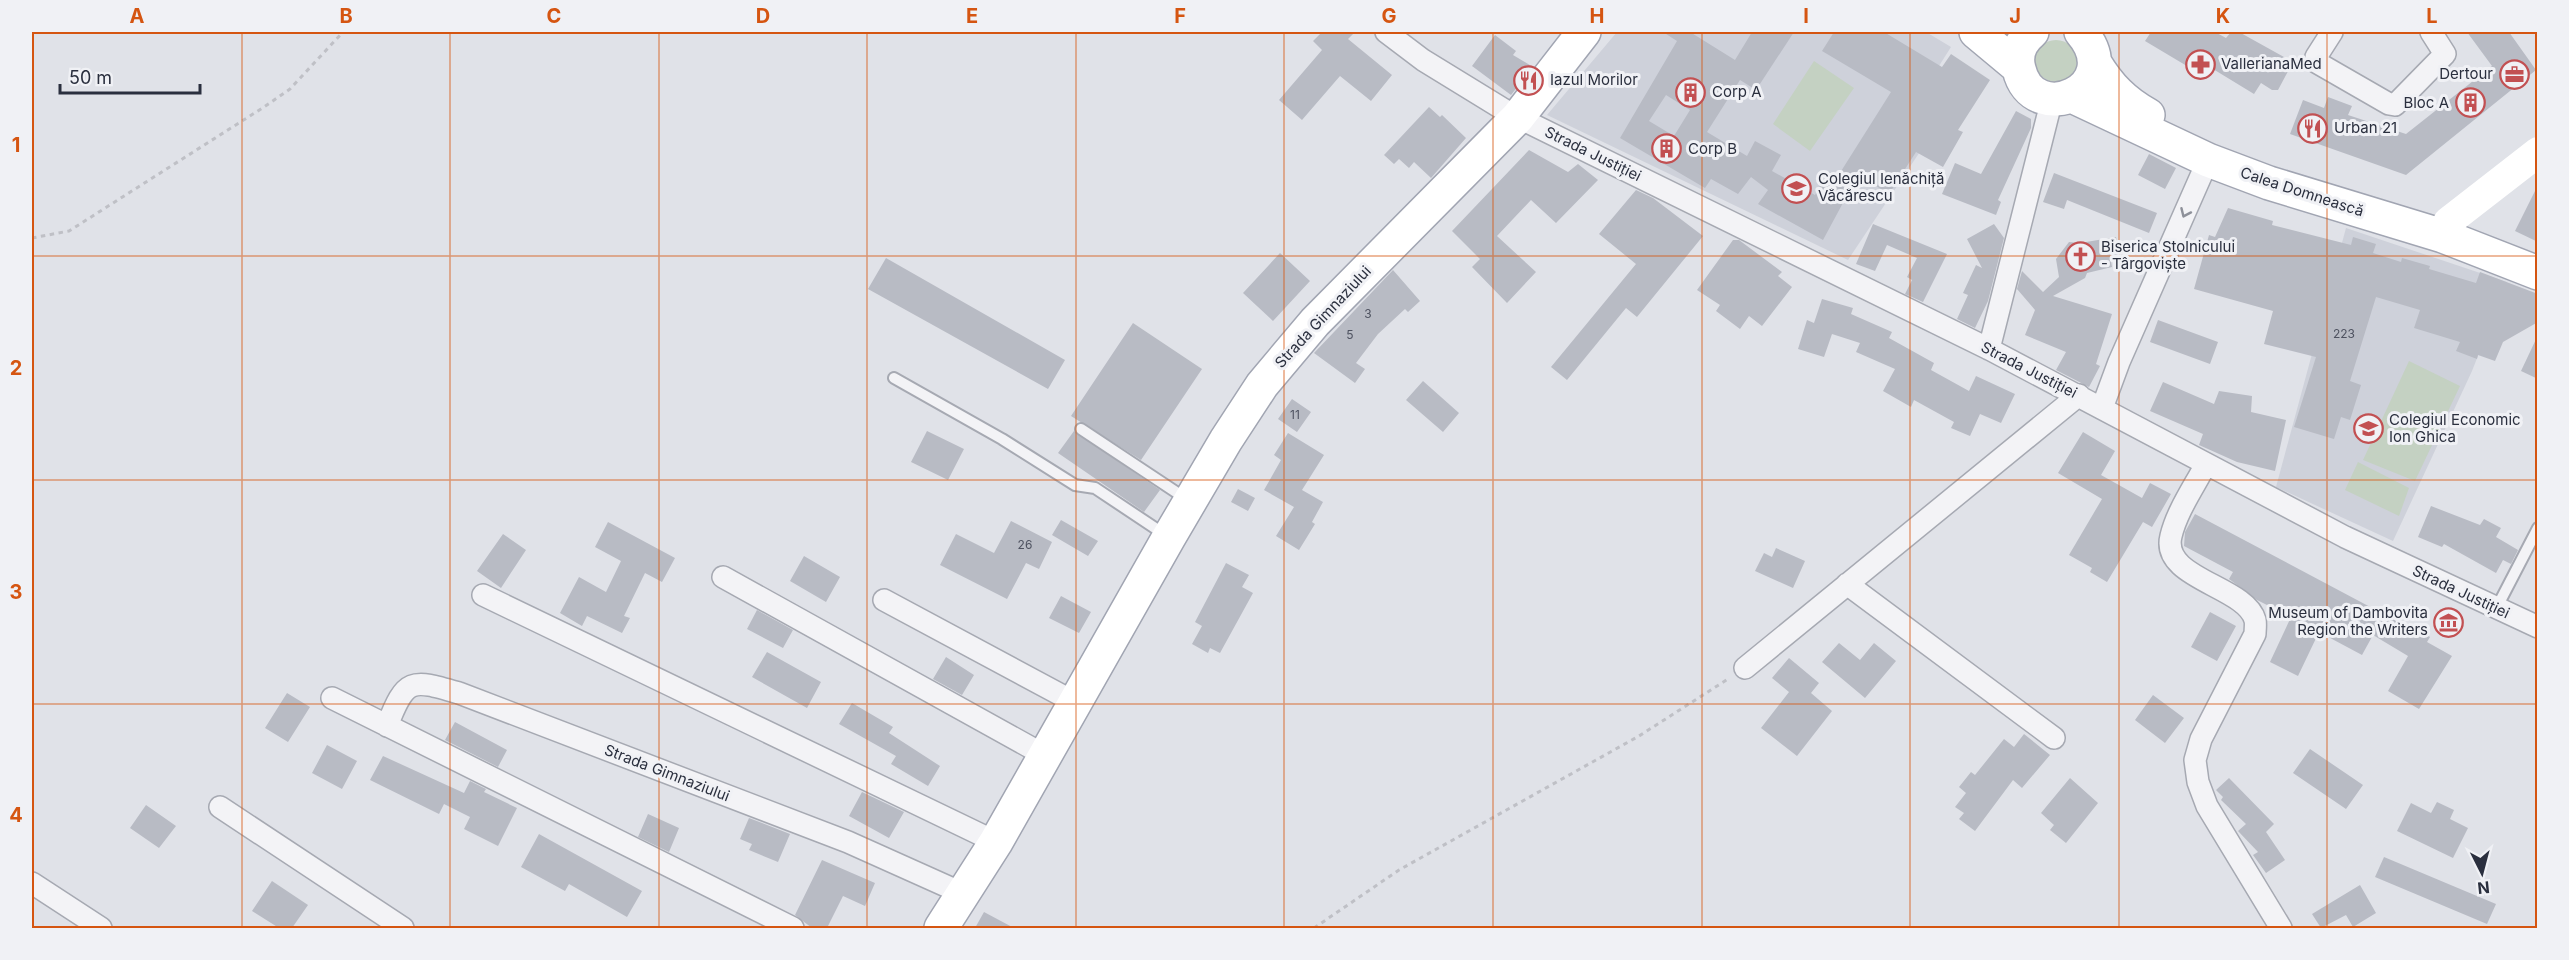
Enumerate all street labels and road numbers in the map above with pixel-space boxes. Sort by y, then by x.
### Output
street label: Strada Justiției [1542,122,1645,185]
street label: Calea Domnească [2238,163,2366,220]
street label: Strada Gimnaziului [1270,262,1375,372]
street label: Strada Justiției [1978,337,2080,402]
street label: Strada Justiției [2410,561,2513,622]
street label: Strada Gimnaziului [602,740,732,805]

